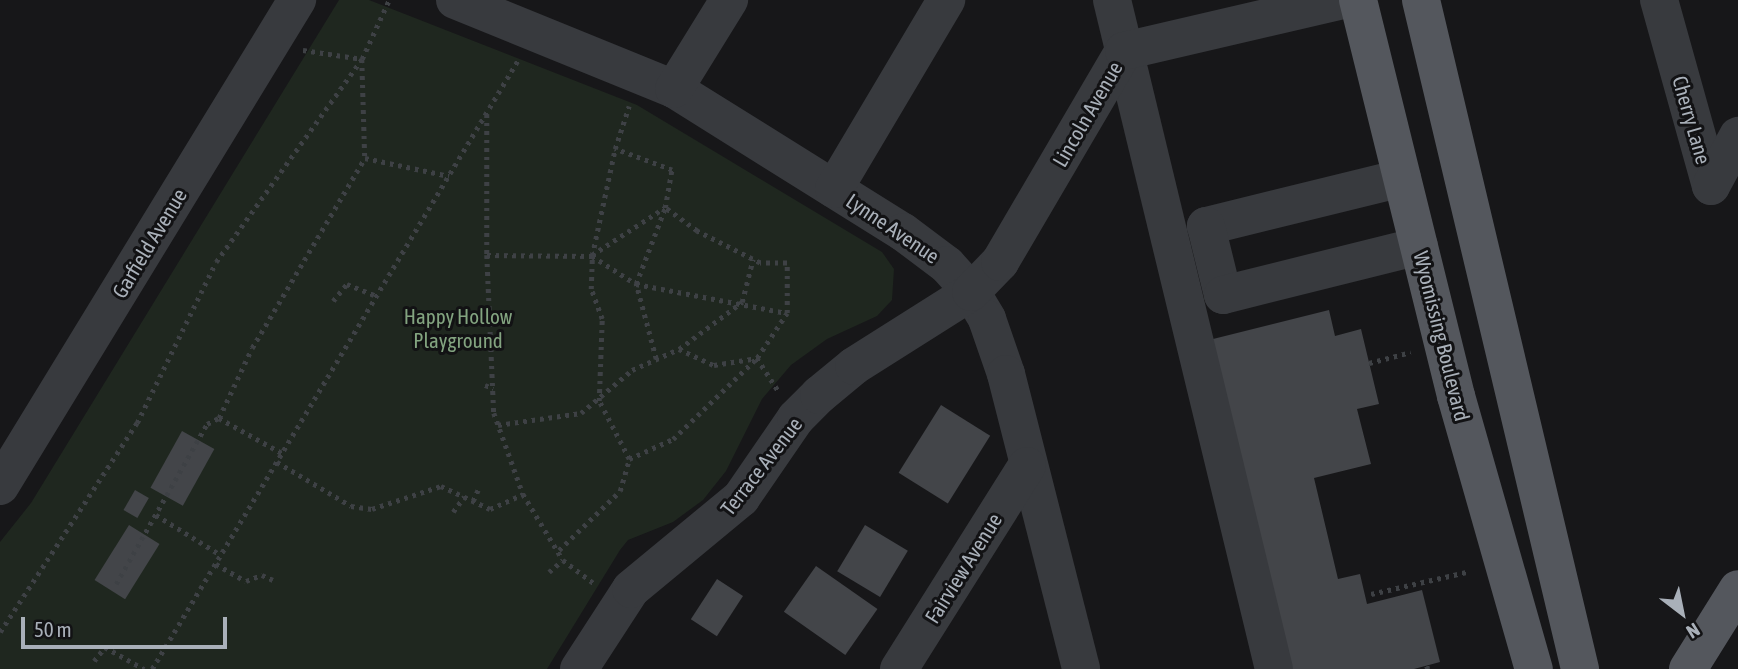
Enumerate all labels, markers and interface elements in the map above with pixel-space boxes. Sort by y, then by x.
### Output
street label: Lincoln Avenue [1047,57,1127,171]
street label: Cherry Lane [1667,73,1717,167]
street label: Garfield Avenue [106,184,192,302]
street label: Lynne Avenue [842,188,944,268]
street label: Wyomissing Boulevard [1409,248,1475,424]
park label: Happy Hollow Playground [404,303,512,353]
street label: Terrace Avenue [715,412,807,520]
street label: Fairview Avenue [919,508,1007,628]
north arrow [1647,578,1717,648]
scale bar [24,602,231,646]
text: 50 m [34,617,72,641]
text: N [1683,619,1704,643]

